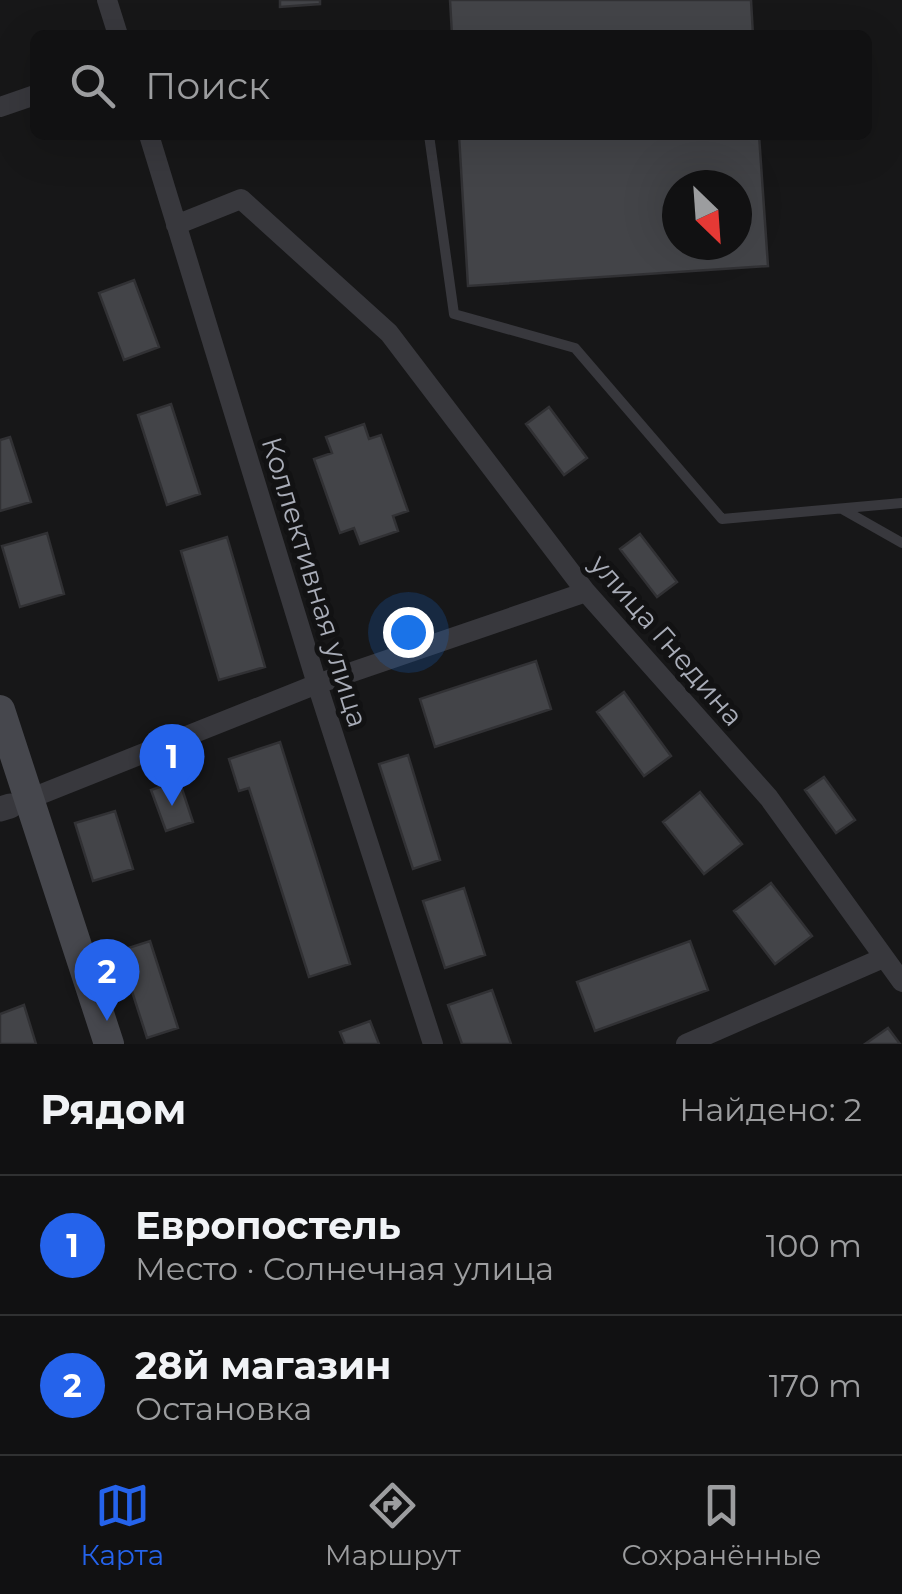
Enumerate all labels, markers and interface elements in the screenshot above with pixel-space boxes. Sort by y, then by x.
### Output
search box [30,30,872,140]
icon: search [65,58,120,113]
text: Поиск [145,62,270,109]
north arrow [662,170,752,260]
street label: Коллективная улица [255,433,375,731]
street label: улица Гнедина [583,547,751,733]
your location [383,607,434,658]
pin: 1 [140,724,204,806]
pin: 2 [74,938,140,1021]
text: Рядом [40,1083,187,1135]
text: Найдено: 2 [679,1090,862,1129]
text: Европостель [135,1202,401,1249]
text: 1 [66,1226,79,1265]
text: 100 m [766,1226,862,1265]
text: Место · Солнечная улица [135,1249,554,1288]
text: 28й магазин [135,1342,391,1389]
text: 2 [63,1366,82,1405]
text: 170 m [769,1366,862,1405]
text: Остановка [135,1389,312,1428]
tab: Карта [80,1478,164,1572]
tab: Маршрут [325,1478,461,1572]
tab: Сохранённые [621,1478,822,1572]

